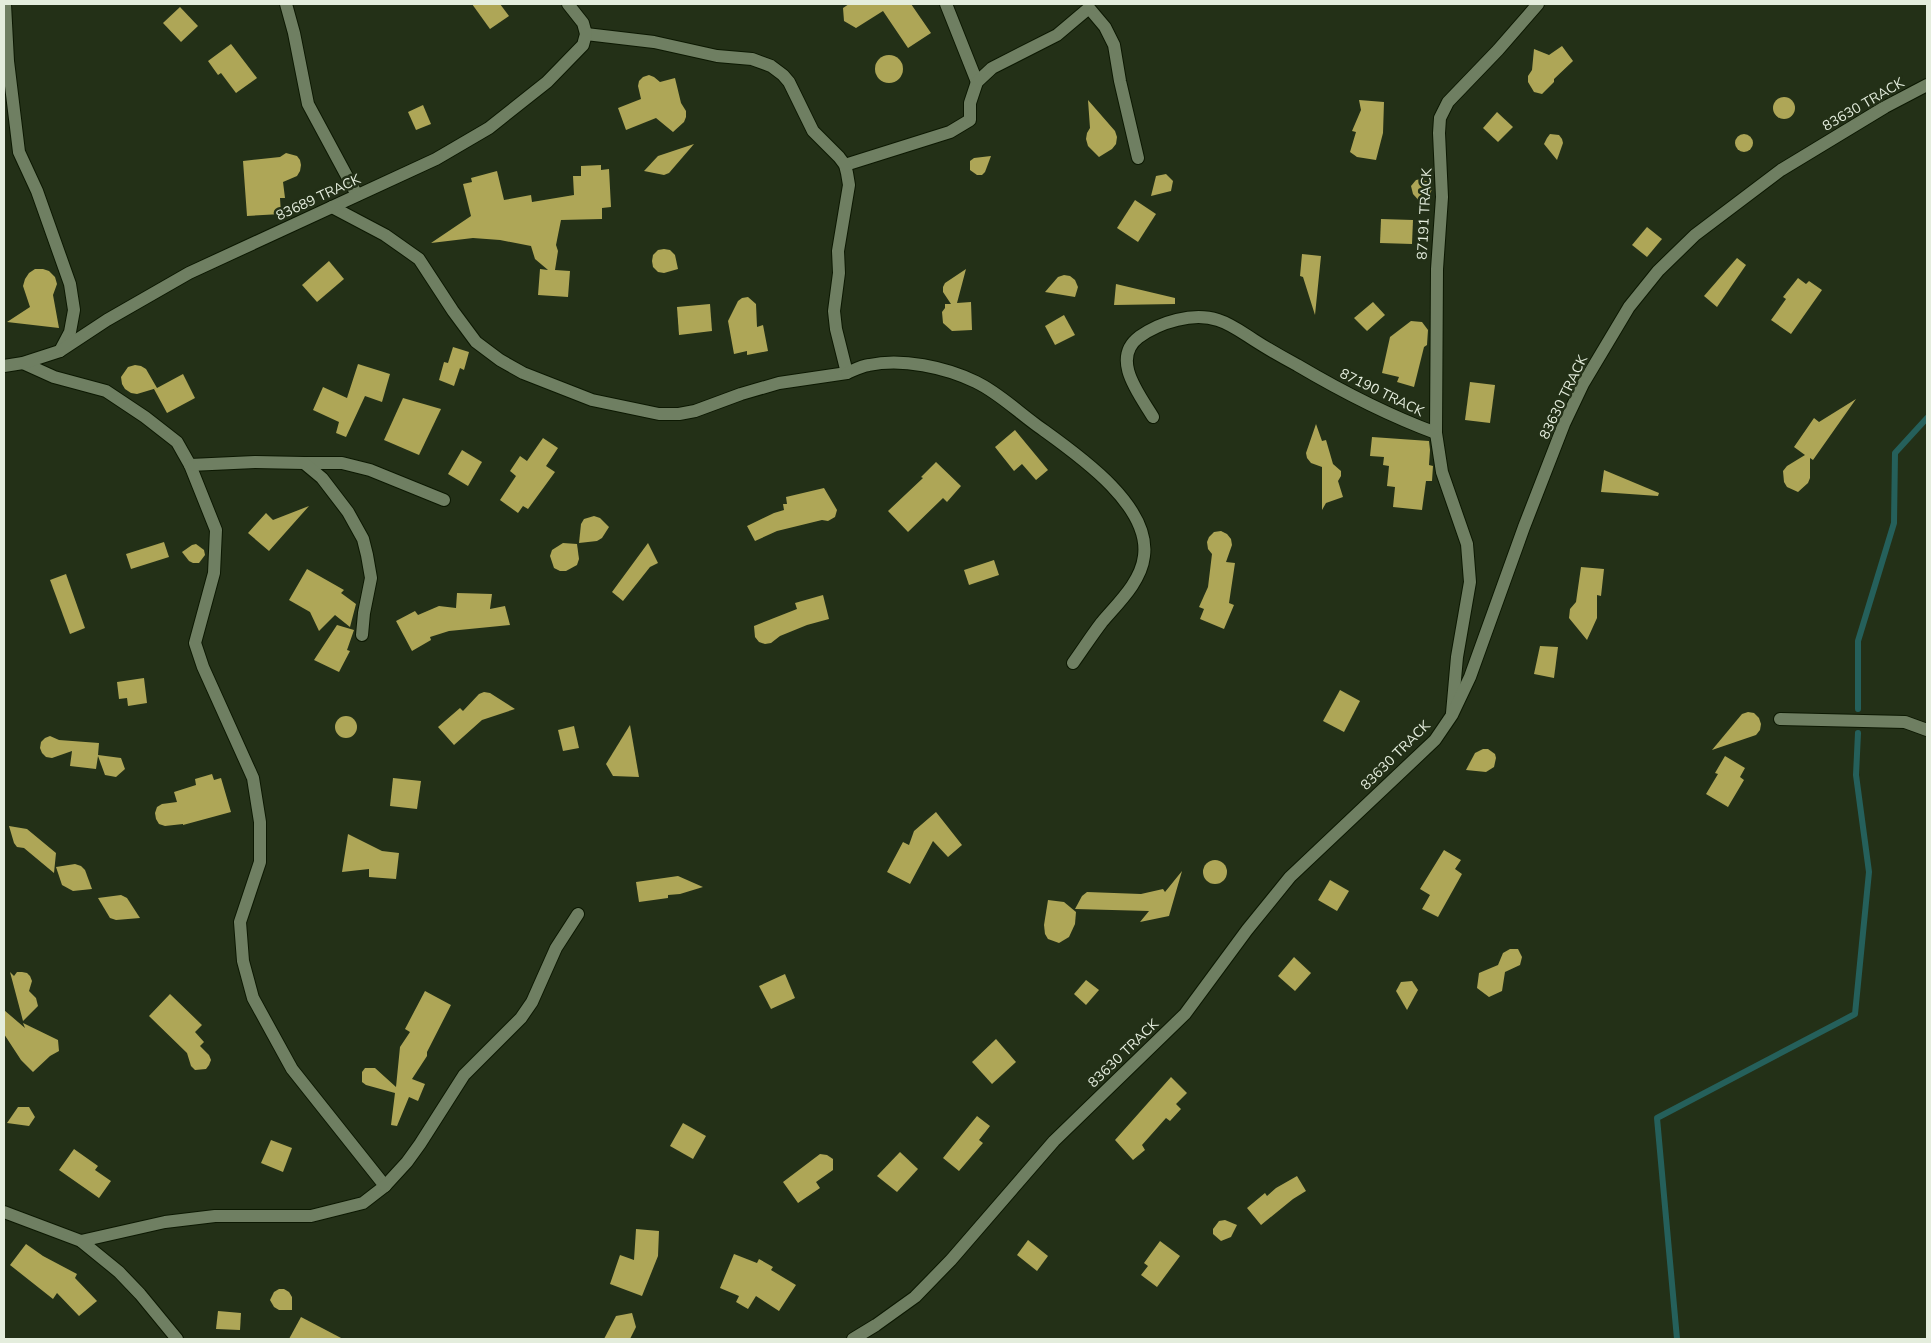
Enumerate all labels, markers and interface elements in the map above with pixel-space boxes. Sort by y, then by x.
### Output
street label: 83630 TRACK [1819,73,1908,136]
street label: 87191 TRACK [1413,168,1436,260]
street label: 83689 TRACK [273,169,364,225]
street label: 83630 TRACK [1535,352,1592,442]
street label: 87190 TRACK [1337,364,1427,421]
street label: 83630 TRACK [1356,716,1435,794]
street label: 83630 TRACK [1084,1015,1163,1092]

